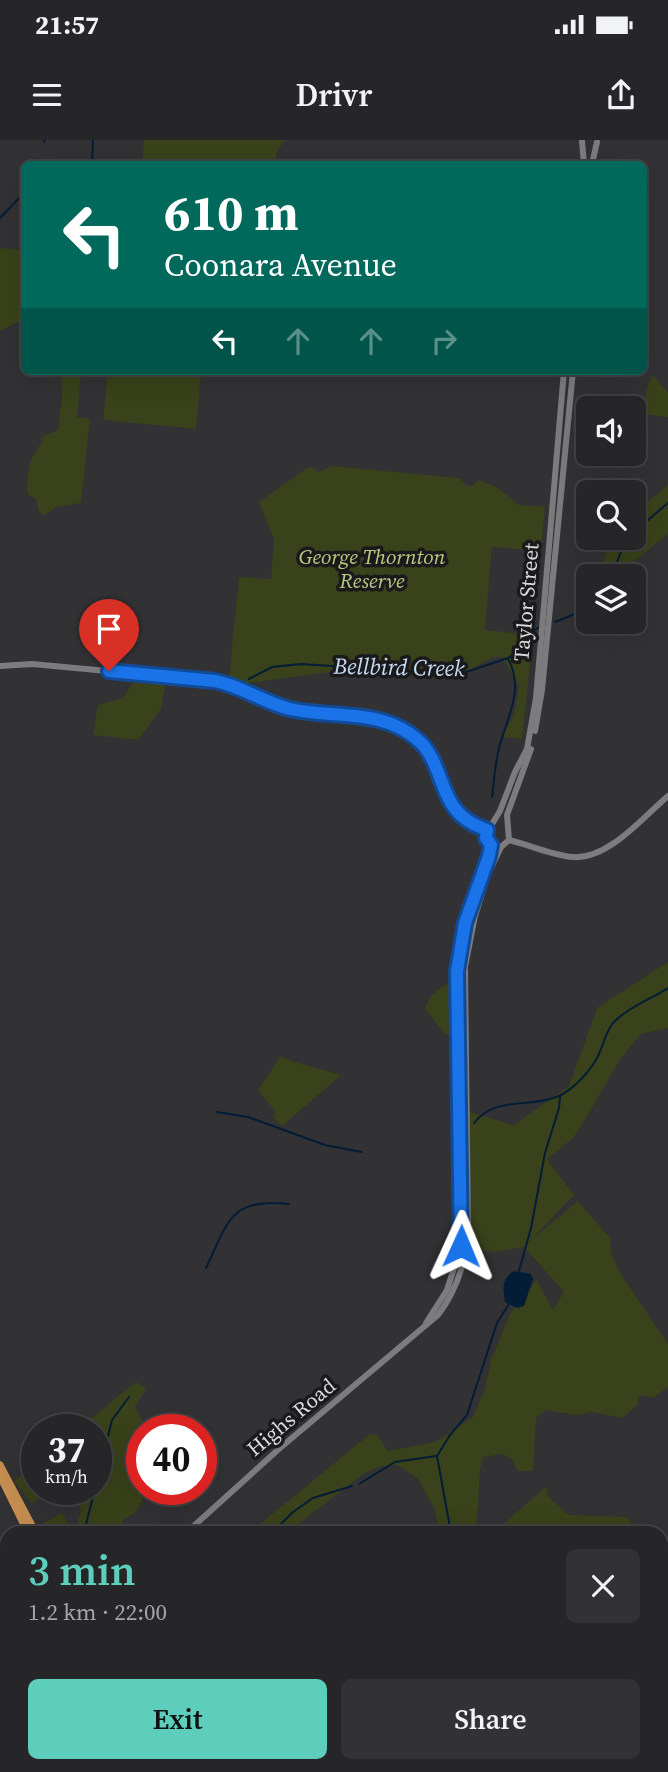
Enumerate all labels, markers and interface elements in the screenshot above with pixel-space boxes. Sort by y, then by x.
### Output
text: 21:57 [35,7,99,43]
text: Drivr [296,73,372,117]
icon: menu [28,76,66,114]
icon: share [602,76,640,114]
text: 610 m [164,179,299,246]
icon: left [49,189,140,280]
text: Coonara Avenue [164,243,397,287]
icon: left [206,322,244,360]
icon: ahead [279,322,317,360]
icon: ahead [352,322,390,360]
icon: right [425,322,463,360]
map controls [576,396,646,634]
button: sound [576,396,646,466]
button: search [576,480,646,550]
park label: George Thornton Reserve [299,542,446,595]
street label: Taylor Street [506,542,546,662]
button: layers [576,564,646,634]
pin [79,599,139,671]
icon: arrive [90,610,128,648]
water label: Bellbird Creek [332,650,465,684]
position arrow [424,1209,498,1283]
street label: Highs Road [240,1371,342,1463]
speed limit sign: 40 [126,1414,217,1505]
text: 37 [48,1426,85,1474]
text: km/h [45,1464,88,1489]
text: 3 min [28,1541,136,1599]
button: close [566,1549,640,1623]
text: 1.2 km · 22:00 [28,1596,167,1628]
button: Exit [28,1679,327,1759]
button: Share [341,1679,640,1759]

